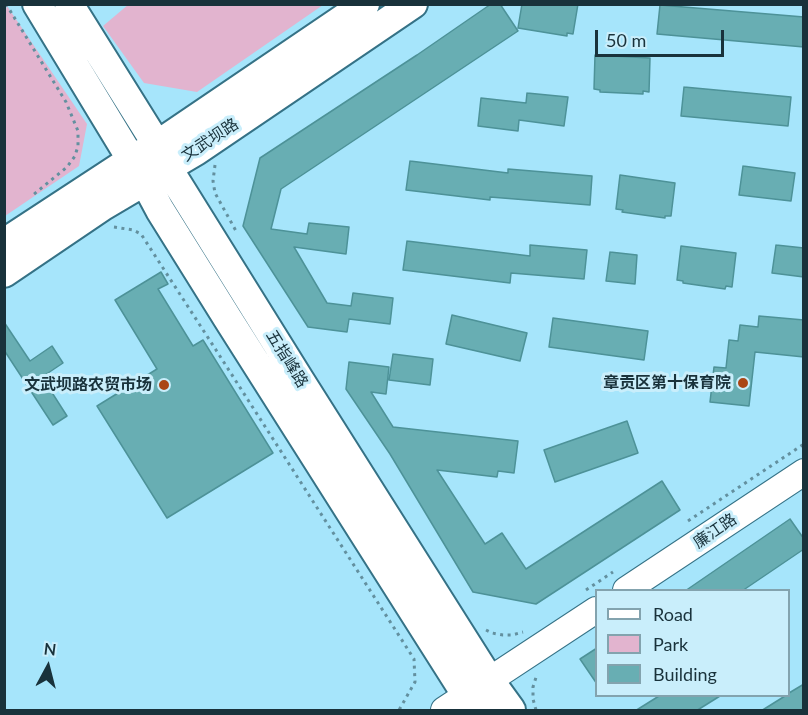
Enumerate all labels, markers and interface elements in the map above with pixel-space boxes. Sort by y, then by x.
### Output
scale bar [598,18,727,56]
text: 50 m [606,29,646,51]
street label: 文武坝路 [178,115,242,165]
street label: 五指峰路 [262,327,312,391]
place label: 章贡区第十保育院 [603,373,731,393]
place label: 文武坝路农贸市场 [24,375,152,395]
marker: 章贡区第十保育院 [736,376,750,390]
marker: 文武坝路农贸市场 [157,378,171,392]
street label: 廉江路 [690,510,740,552]
legend [595,589,790,697]
text: Road [653,603,693,625]
text: Park [653,633,688,655]
north arrow [18,637,78,697]
text: N [43,638,58,659]
text: Building [653,663,717,685]

